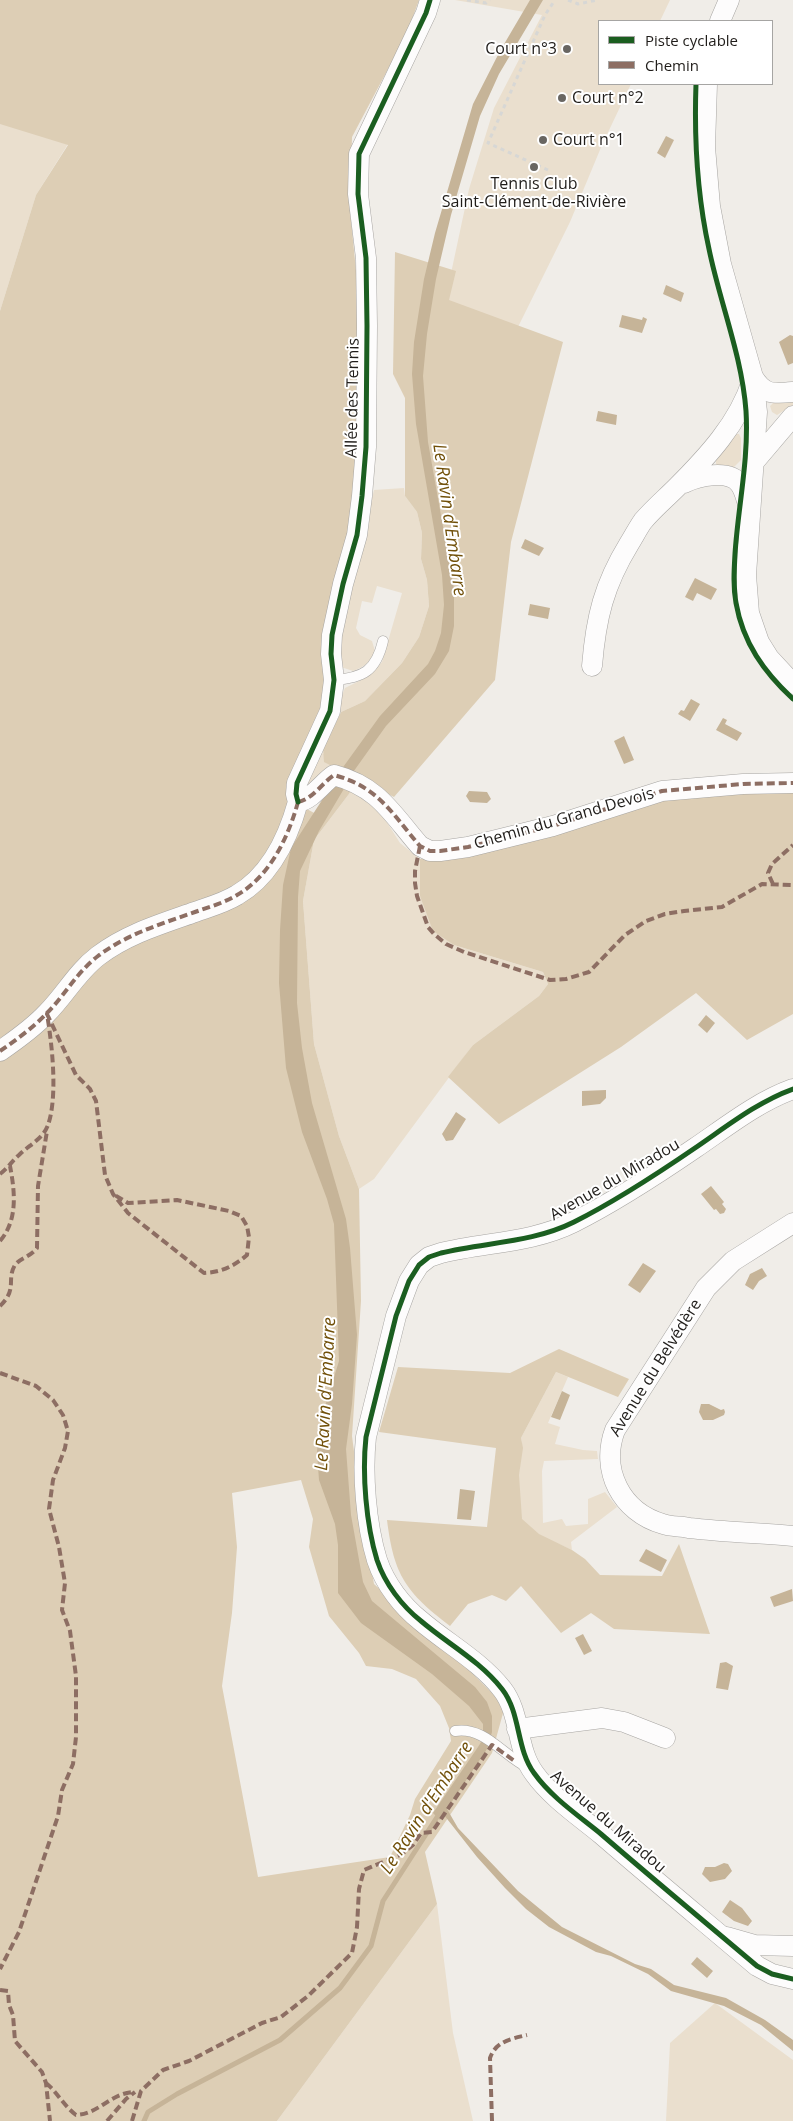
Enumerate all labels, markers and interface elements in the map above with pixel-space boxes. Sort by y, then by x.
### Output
legend [598,20,773,85]
text: Piste cyclable [645,30,738,50]
place label: Court n°3 [485,39,557,59]
marker: Court n°3 [561,43,573,55]
text: Chemin [645,55,699,75]
place label: Court n°2 [572,88,644,108]
marker: Court n°2 [556,92,568,104]
place label: Court n°1 [553,130,625,150]
marker: Court n°1 [537,134,549,146]
marker: Tennis Club Saint-Clément-de-Rivière [528,161,540,173]
place label: Tennis Club Saint-Clément-de-Rivière [442,174,626,212]
street label: Allée des Tennis [342,338,364,458]
water label: Le Ravin d'Embarre [428,442,470,598]
street label: Chemin du Grand Devois [472,784,656,854]
street label: Avenue du Miradou [547,1135,683,1225]
street label: Avenue du Belvédère [606,1296,706,1440]
water label: Le Ravin d'Embarre [311,1317,341,1471]
water label: Le Ravin d'Embarre [376,1738,478,1878]
street label: Avenue du Miradou [546,1767,670,1877]

